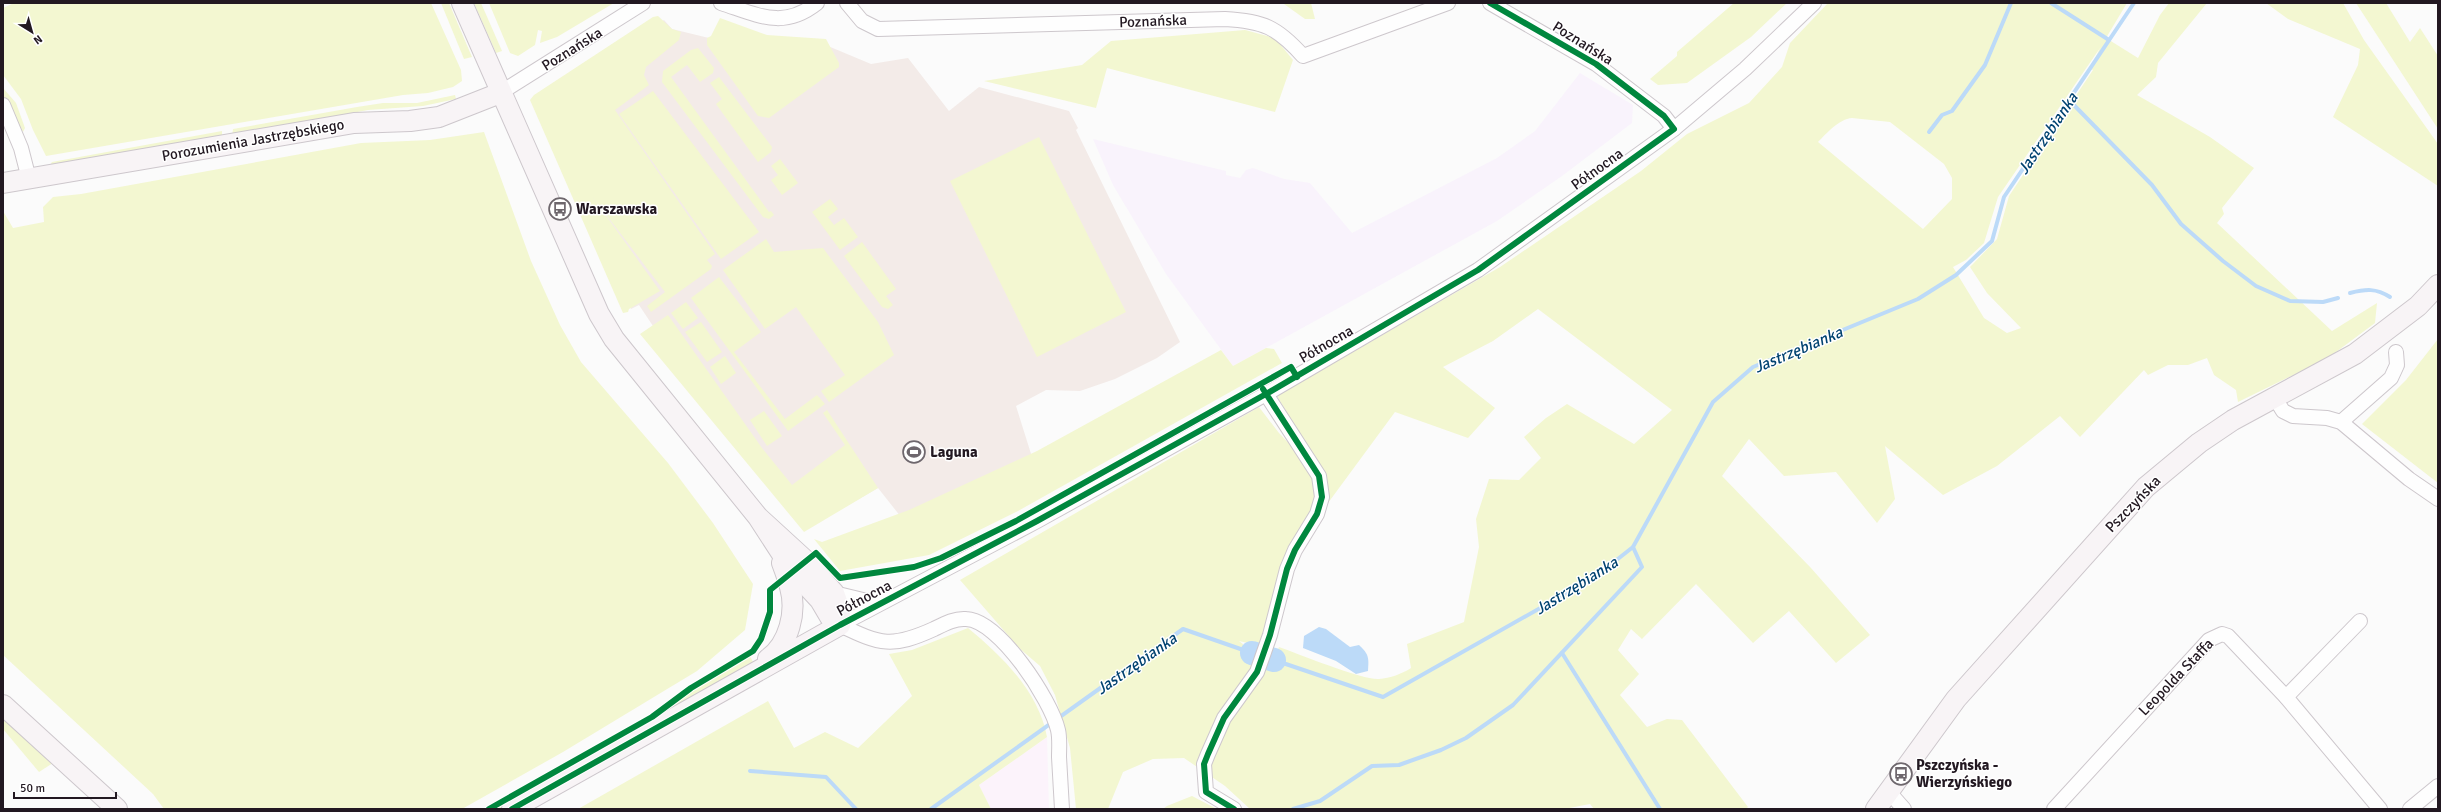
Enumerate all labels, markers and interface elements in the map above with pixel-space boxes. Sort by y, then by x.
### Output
street label: Poznańska [1119,11,1187,31]
north arrow [12,12,52,52]
street label: Poznańska [1549,17,1617,69]
street label: Poznańska [538,23,606,75]
text: N [31,32,45,47]
water label: Jastrzębianka [2013,88,2083,178]
street label: Porozumienia Jastrzębskiego [160,115,346,165]
street label: Północna [1568,144,1626,194]
bus stop icon: Warszawska [547,196,573,222]
place label: Warszawska [576,200,658,218]
street label: Północna [1296,321,1356,367]
water label: Jastrzębianka [1751,322,1846,378]
sports icon: Laguna [901,439,927,465]
place label: Laguna [930,443,978,461]
street label: Pszczyńska [2102,472,2164,536]
water label: Jastrzębianka [1531,552,1622,619]
street label: Północna [833,576,895,620]
water label: Jastrzębianka [1092,628,1182,699]
street label: Leopolda Staffa [2135,635,2217,719]
place label: Pszczyńska - Wierzyńskiego [1916,756,2012,791]
bus stop icon: Pszczyńska - Wierzyńskiego [1888,761,1914,787]
scale bar [14,774,116,800]
text: 50 m [20,781,45,796]

